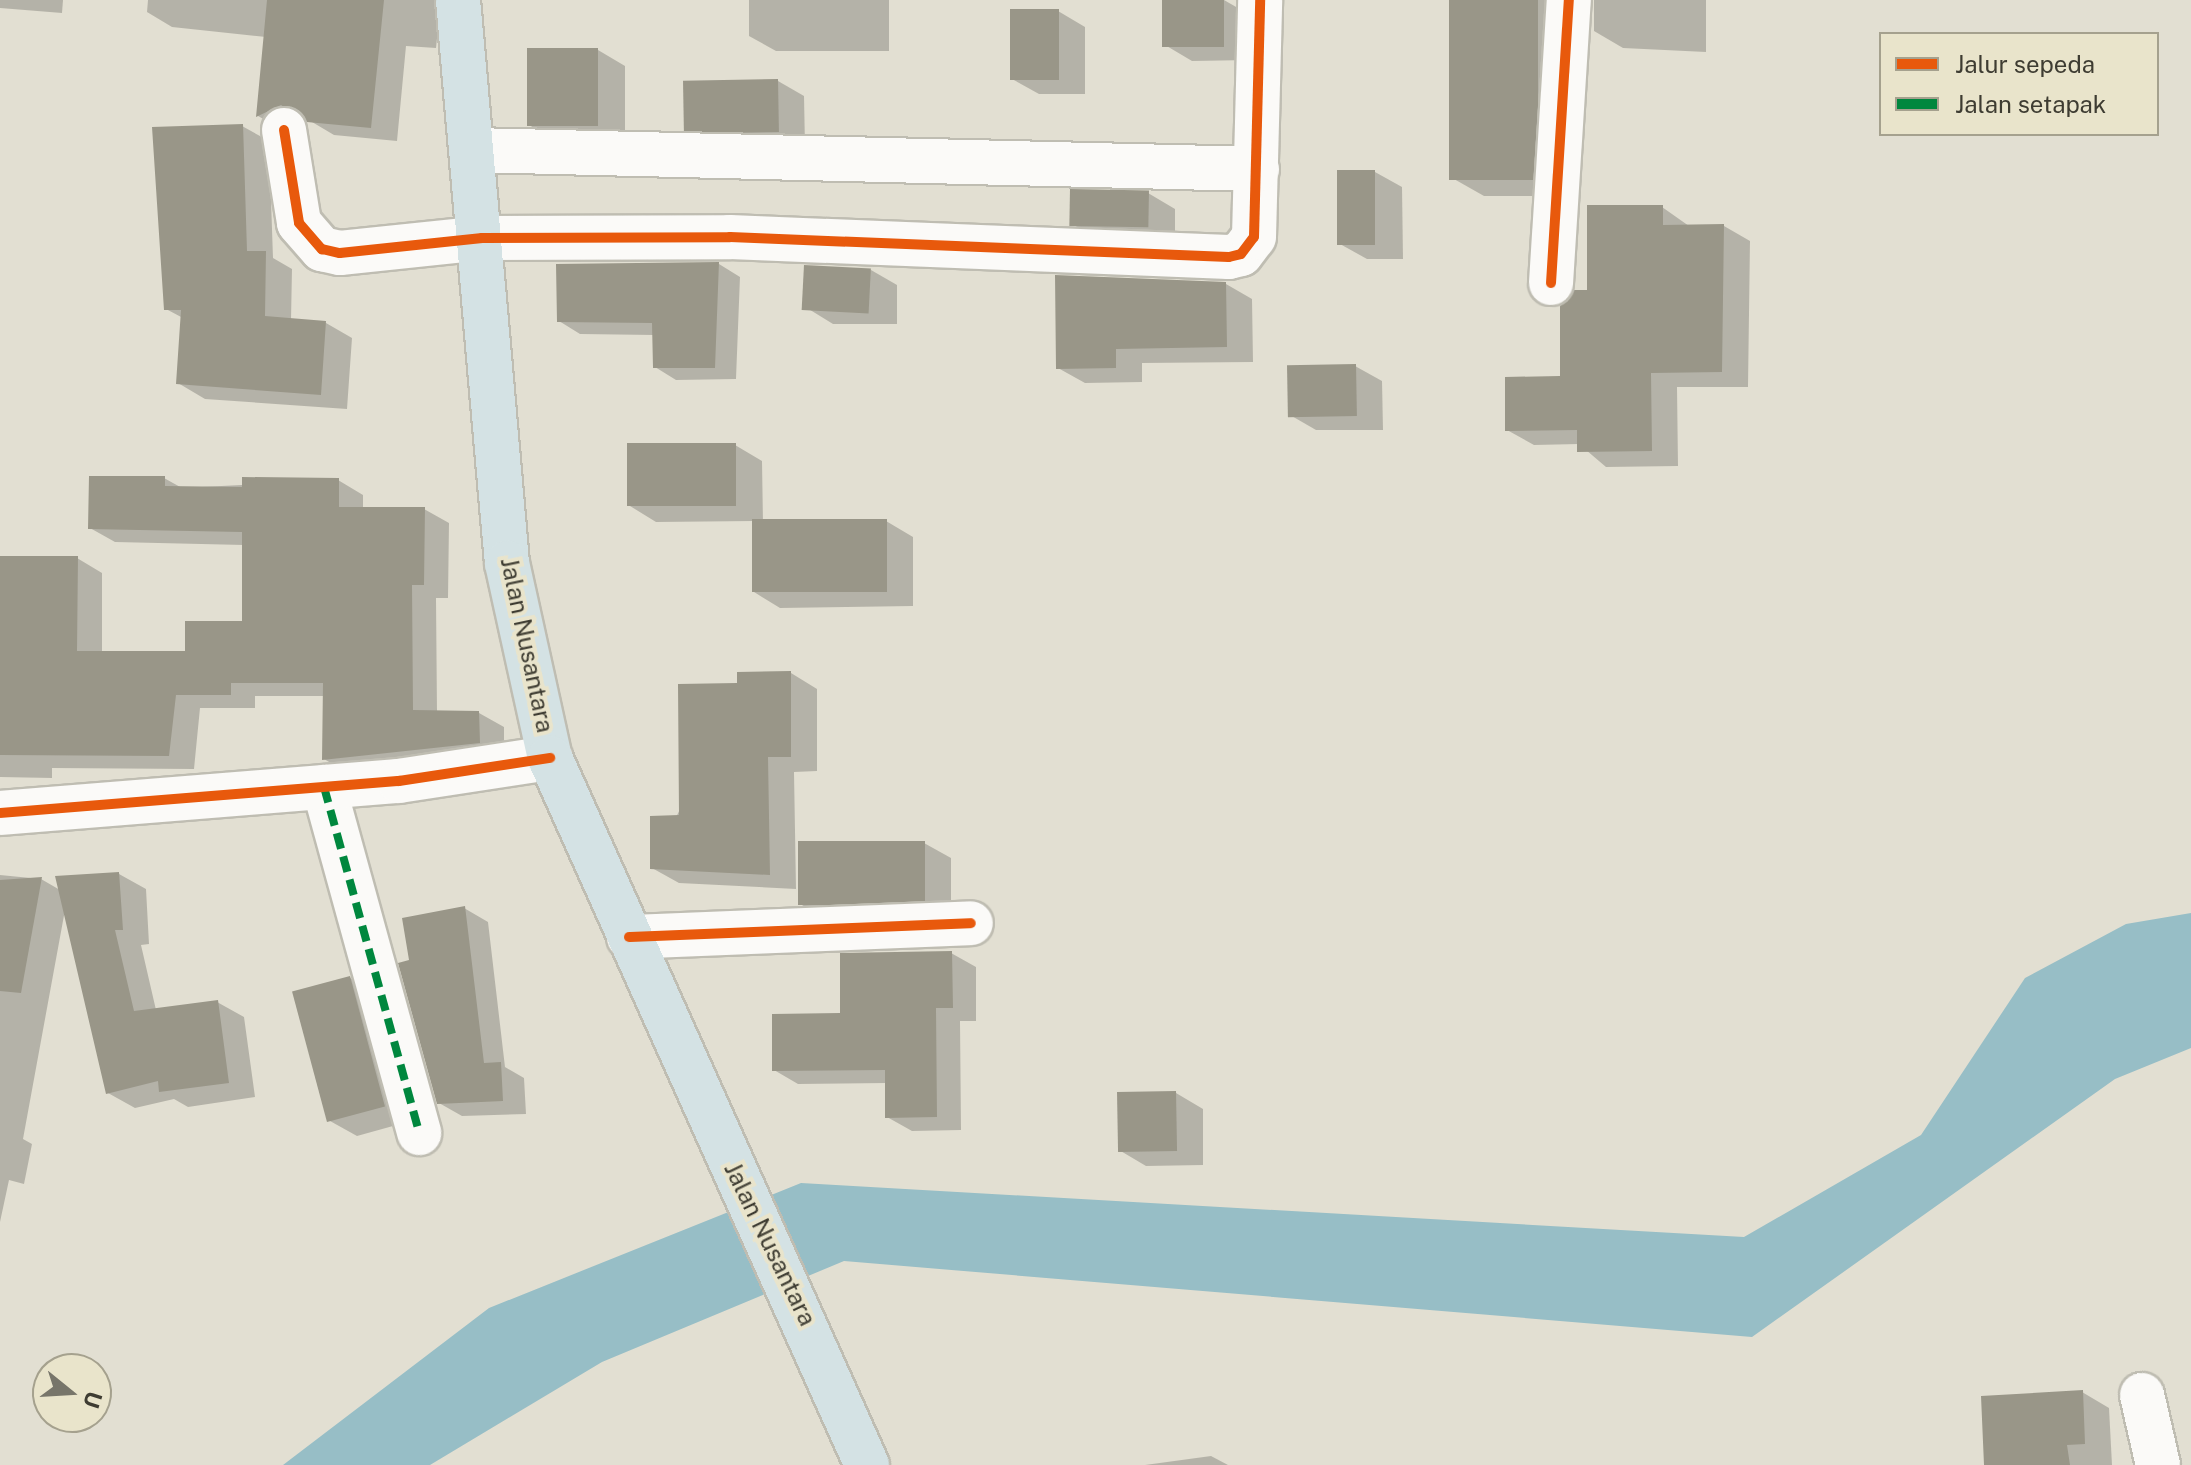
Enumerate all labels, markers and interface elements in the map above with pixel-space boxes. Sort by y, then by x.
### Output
legend [1879,32,2159,136]
text: Jalur sepeda [1955,50,2095,78]
text: Jalan setapak [1955,90,2106,118]
street label: Jalan Nusantara [494,555,560,735]
street label: Jalan Nusantara [718,1158,822,1330]
north arrow [32,1353,112,1433]
text: U [78,1388,108,1411]

